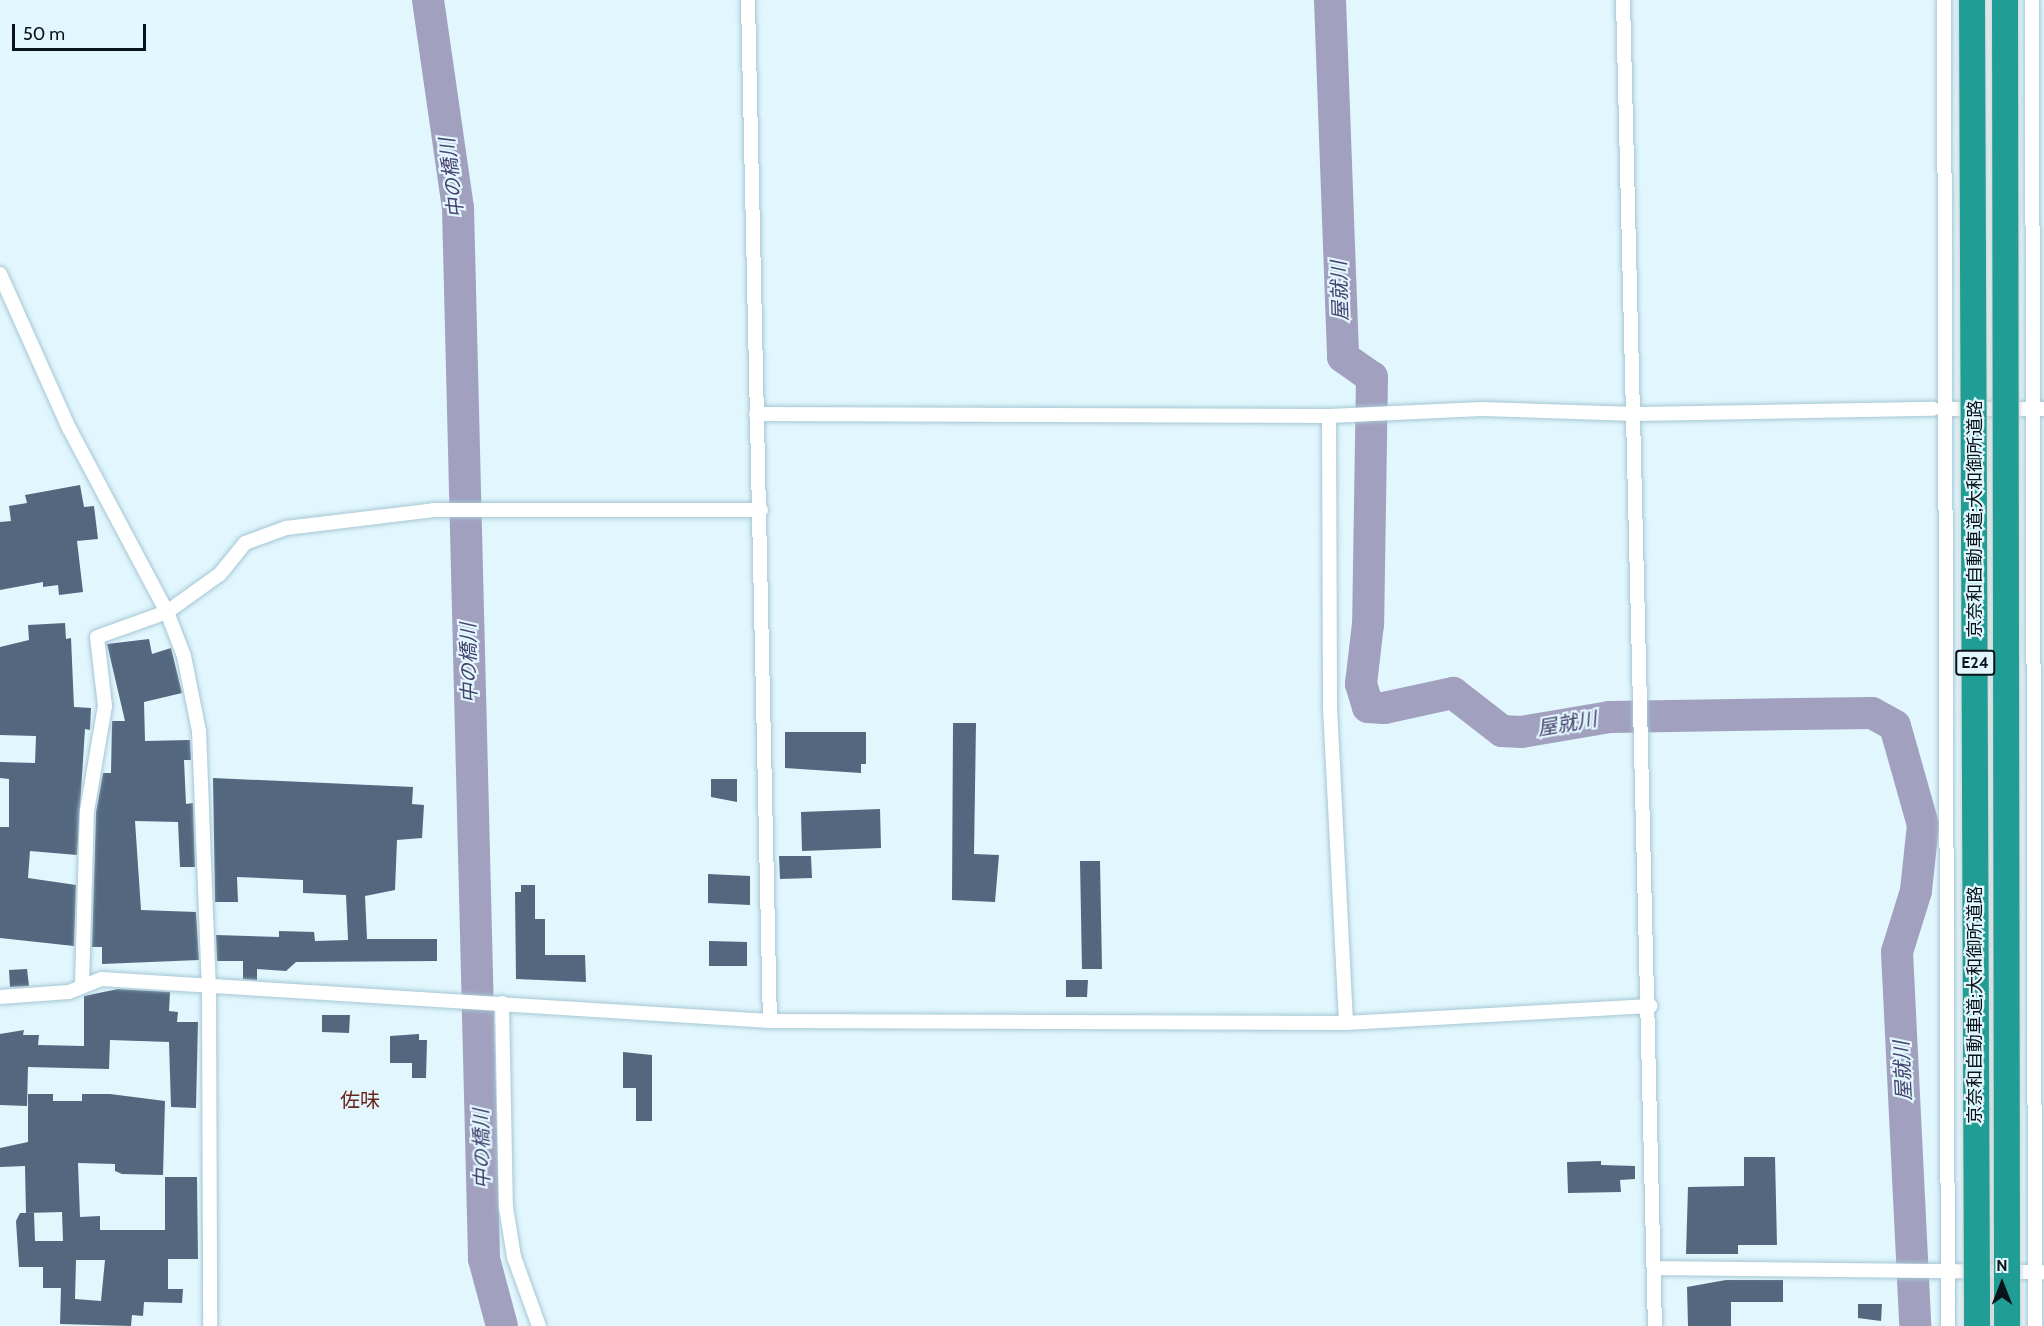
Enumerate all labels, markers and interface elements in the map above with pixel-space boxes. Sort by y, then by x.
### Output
scale bar [15,12,148,50]
text: 50 m [23,23,65,45]
water label: 中の橋川 [435,137,469,219]
water label: 屋就川 [1327,261,1353,321]
street label: 京奈和自動車道;大和御所道路 [1964,400,1986,638]
water label: 中の橋川 [456,623,482,703]
road number: E24 [1954,650,1996,676]
water label: 屋就川 [1535,707,1599,741]
street label: 京奈和自動車道;大和御所道路 [1964,886,1986,1124]
water label: 屋就川 [1889,1040,1917,1102]
district label: 佐味 [340,1088,380,1112]
water label: 中の橋川 [469,1109,495,1189]
north arrow [1972,1254,2032,1314]
text: N [1996,1256,2008,1275]

